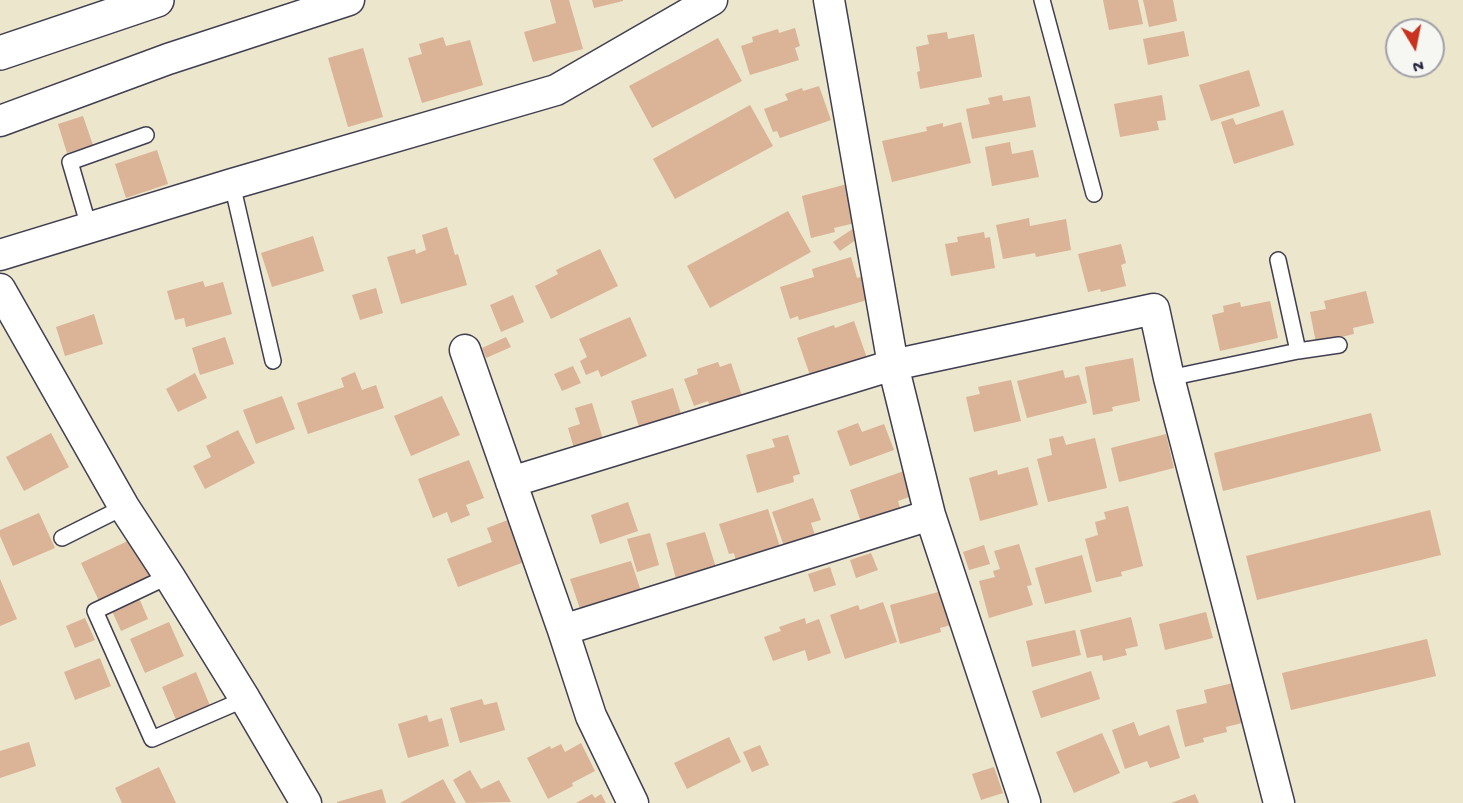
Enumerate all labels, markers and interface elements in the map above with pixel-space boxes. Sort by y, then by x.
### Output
north arrow [1385,18,1445,78]
text: N [1411,54,1425,75]

